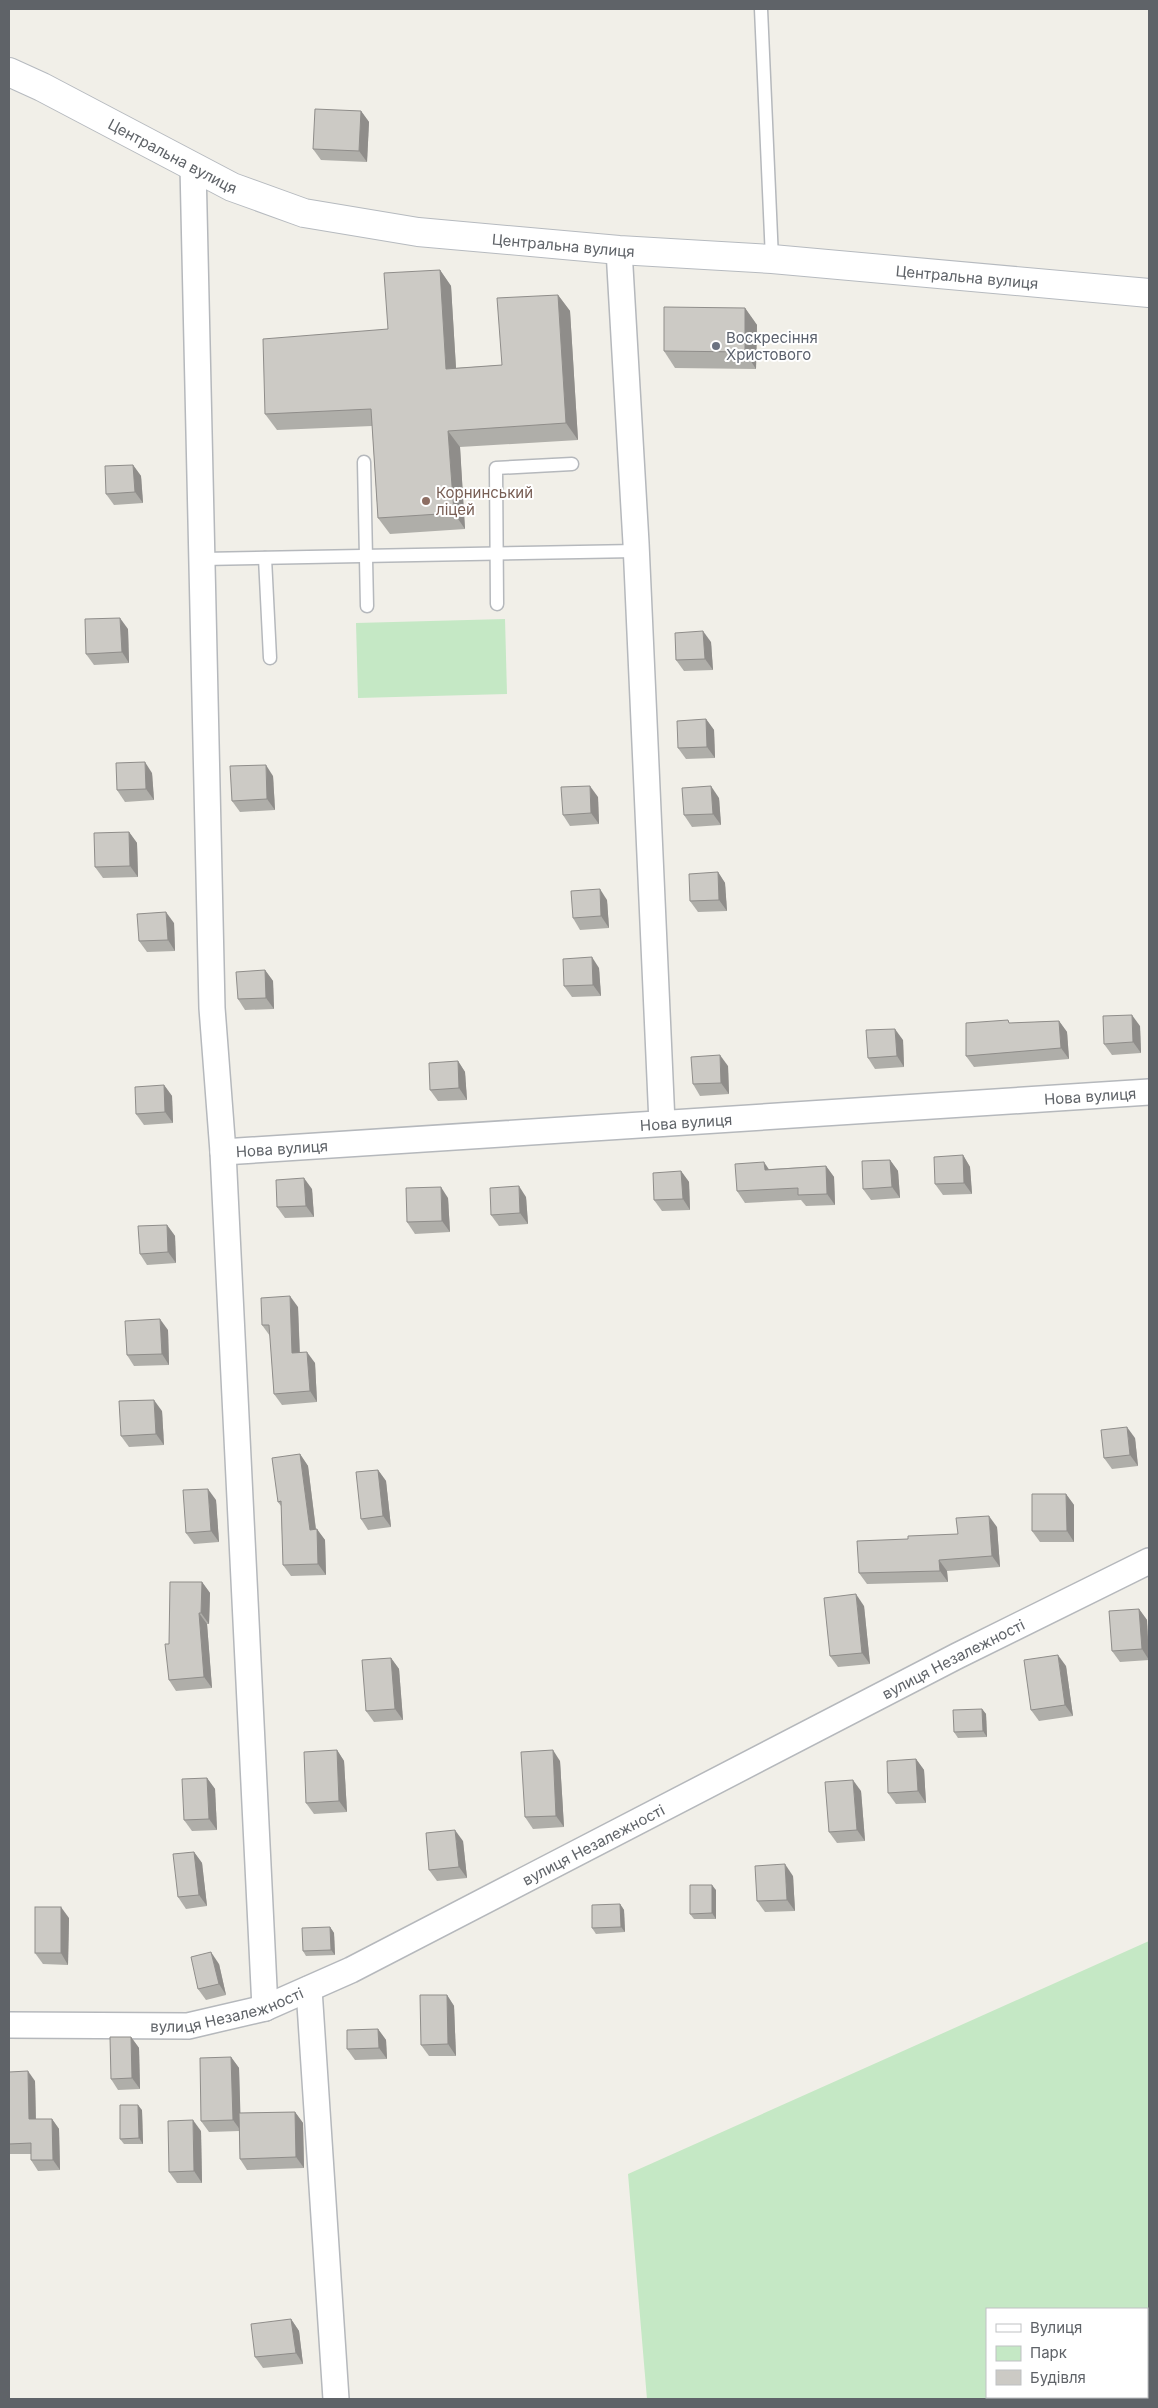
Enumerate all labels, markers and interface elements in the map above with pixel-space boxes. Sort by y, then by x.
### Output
street label: Центральна вулиця [105,114,240,197]
street label: Центральна вулиця [491,229,635,260]
street label: Центральна вулиця [895,261,1039,292]
place label: Воскресіння Христового [726,328,818,364]
marker: Воскресіння Христового [710,340,722,352]
place label: Корнинський ліцей [436,483,533,519]
marker: Корнинський ліцей [420,495,432,507]
street label: Нова вулиця [1043,1083,1137,1108]
street label: Нова вулиця [639,1110,733,1134]
street label: Нова вулиця [235,1136,329,1161]
street label: вулиця Незалежності [879,1615,1028,1703]
street label: вулиця Незалежності [519,1800,668,1889]
street label: вулиця Незалежності [150,1983,306,2036]
legend [986,2308,1148,2398]
text: Вулиця [1030,2318,1082,2337]
text: Парк [1030,2343,1067,2362]
text: Будівля [1030,2368,1086,2387]

